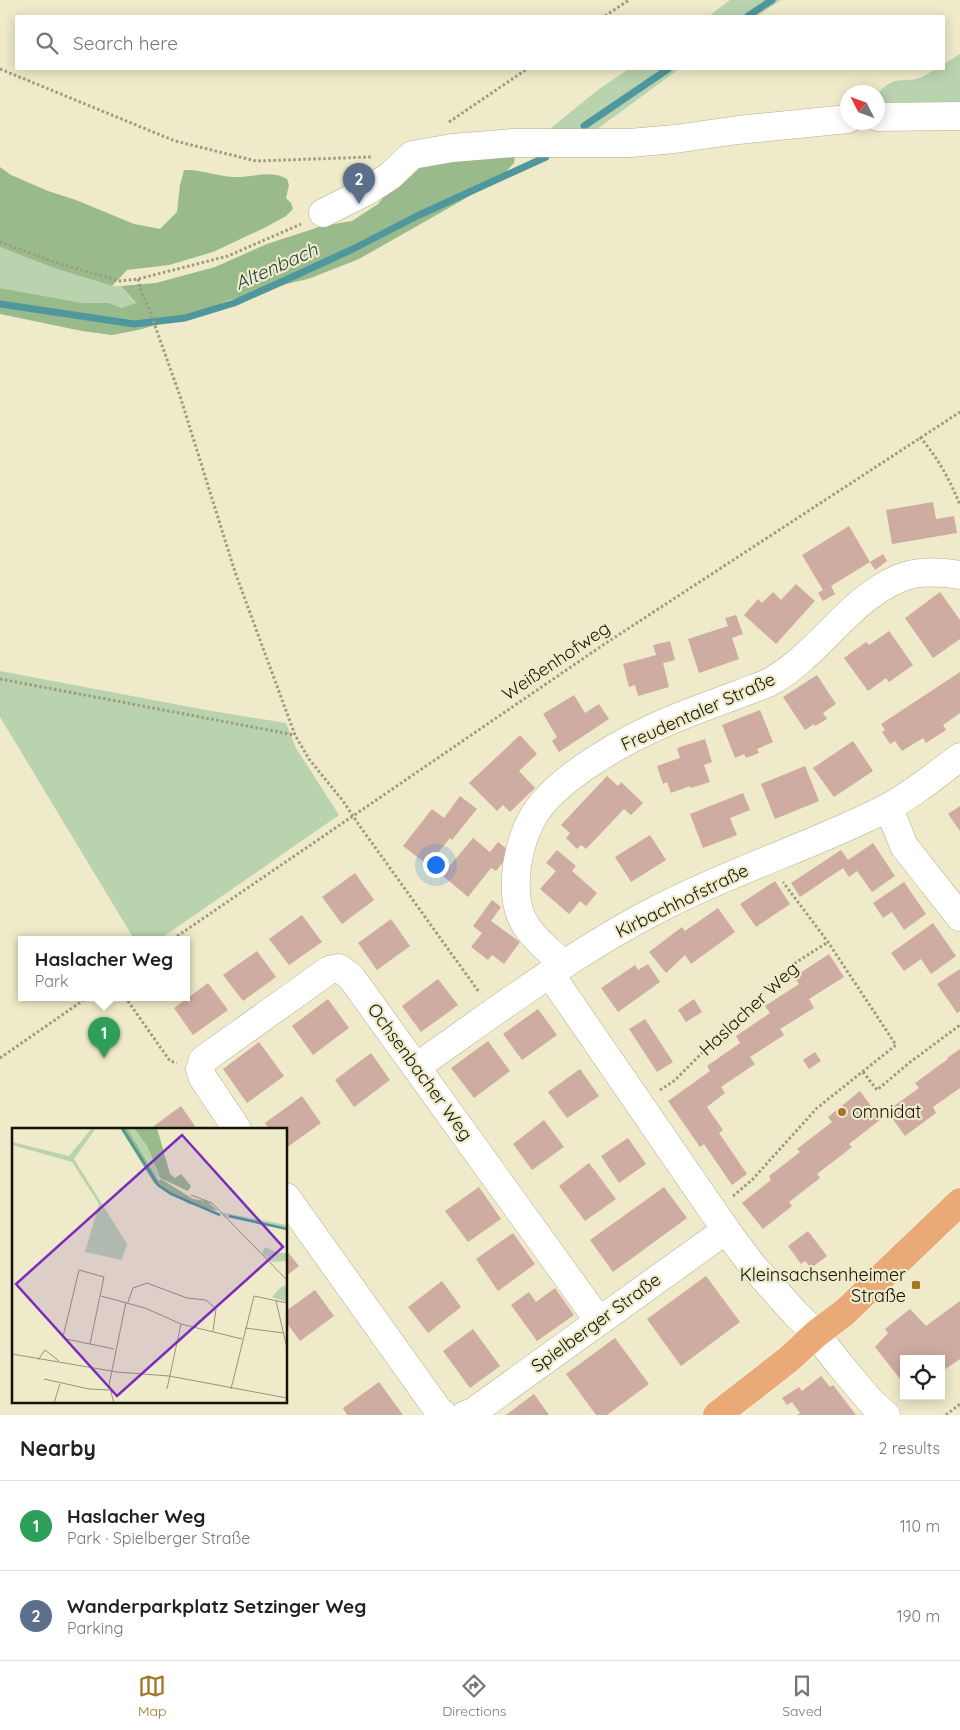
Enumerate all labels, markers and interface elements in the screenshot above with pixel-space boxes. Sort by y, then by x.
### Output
search box [15,15,945,70]
icon: search [33,29,61,57]
text: Search here [73,31,178,55]
north arrow [840,85,885,130]
pin: 2 [343,163,375,204]
water label: Altenbach [231,237,322,295]
street label: Weißenhofweg [497,616,614,705]
street label: Freudentaler Straße [617,667,778,756]
your location [423,852,449,878]
street label: Kirbachhofstraße [612,858,752,943]
popup [18,936,190,1001]
text: Haslacher Weg [35,947,173,971]
street label: Haslacher Weg [694,957,803,1060]
text: Park [35,971,69,991]
street label: Ochsenbacher Weg [363,998,478,1145]
pin: 1 [88,1017,120,1058]
place label: omnidat [852,1100,921,1123]
marker: omnidat [836,1106,848,1118]
inset map [12,1128,288,1402]
place label: Kleinsachsenheimer Straße [740,1263,906,1307]
street label: Spielberger Straße [526,1268,665,1377]
marker: Kleinsachsenheimer Straße [910,1279,922,1291]
map controls [900,1355,945,1400]
button: locate [900,1355,945,1400]
text: Nearby [20,1435,96,1461]
text: 2 results [878,1438,940,1458]
text: Haslacher Weg [67,1504,205,1528]
text: 1 [33,1516,39,1536]
text: 110 m [900,1516,940,1536]
text: Park · Spielberger Straße [67,1528,250,1548]
text: Wanderparkplatz Setzinger Weg [67,1594,366,1618]
text: 2 [31,1606,41,1626]
text: 190 m [897,1606,940,1626]
text: Parking [67,1618,124,1638]
tab: Map [138,1672,166,1720]
tab: Directions [442,1672,506,1720]
tab: Saved [782,1672,822,1720]

